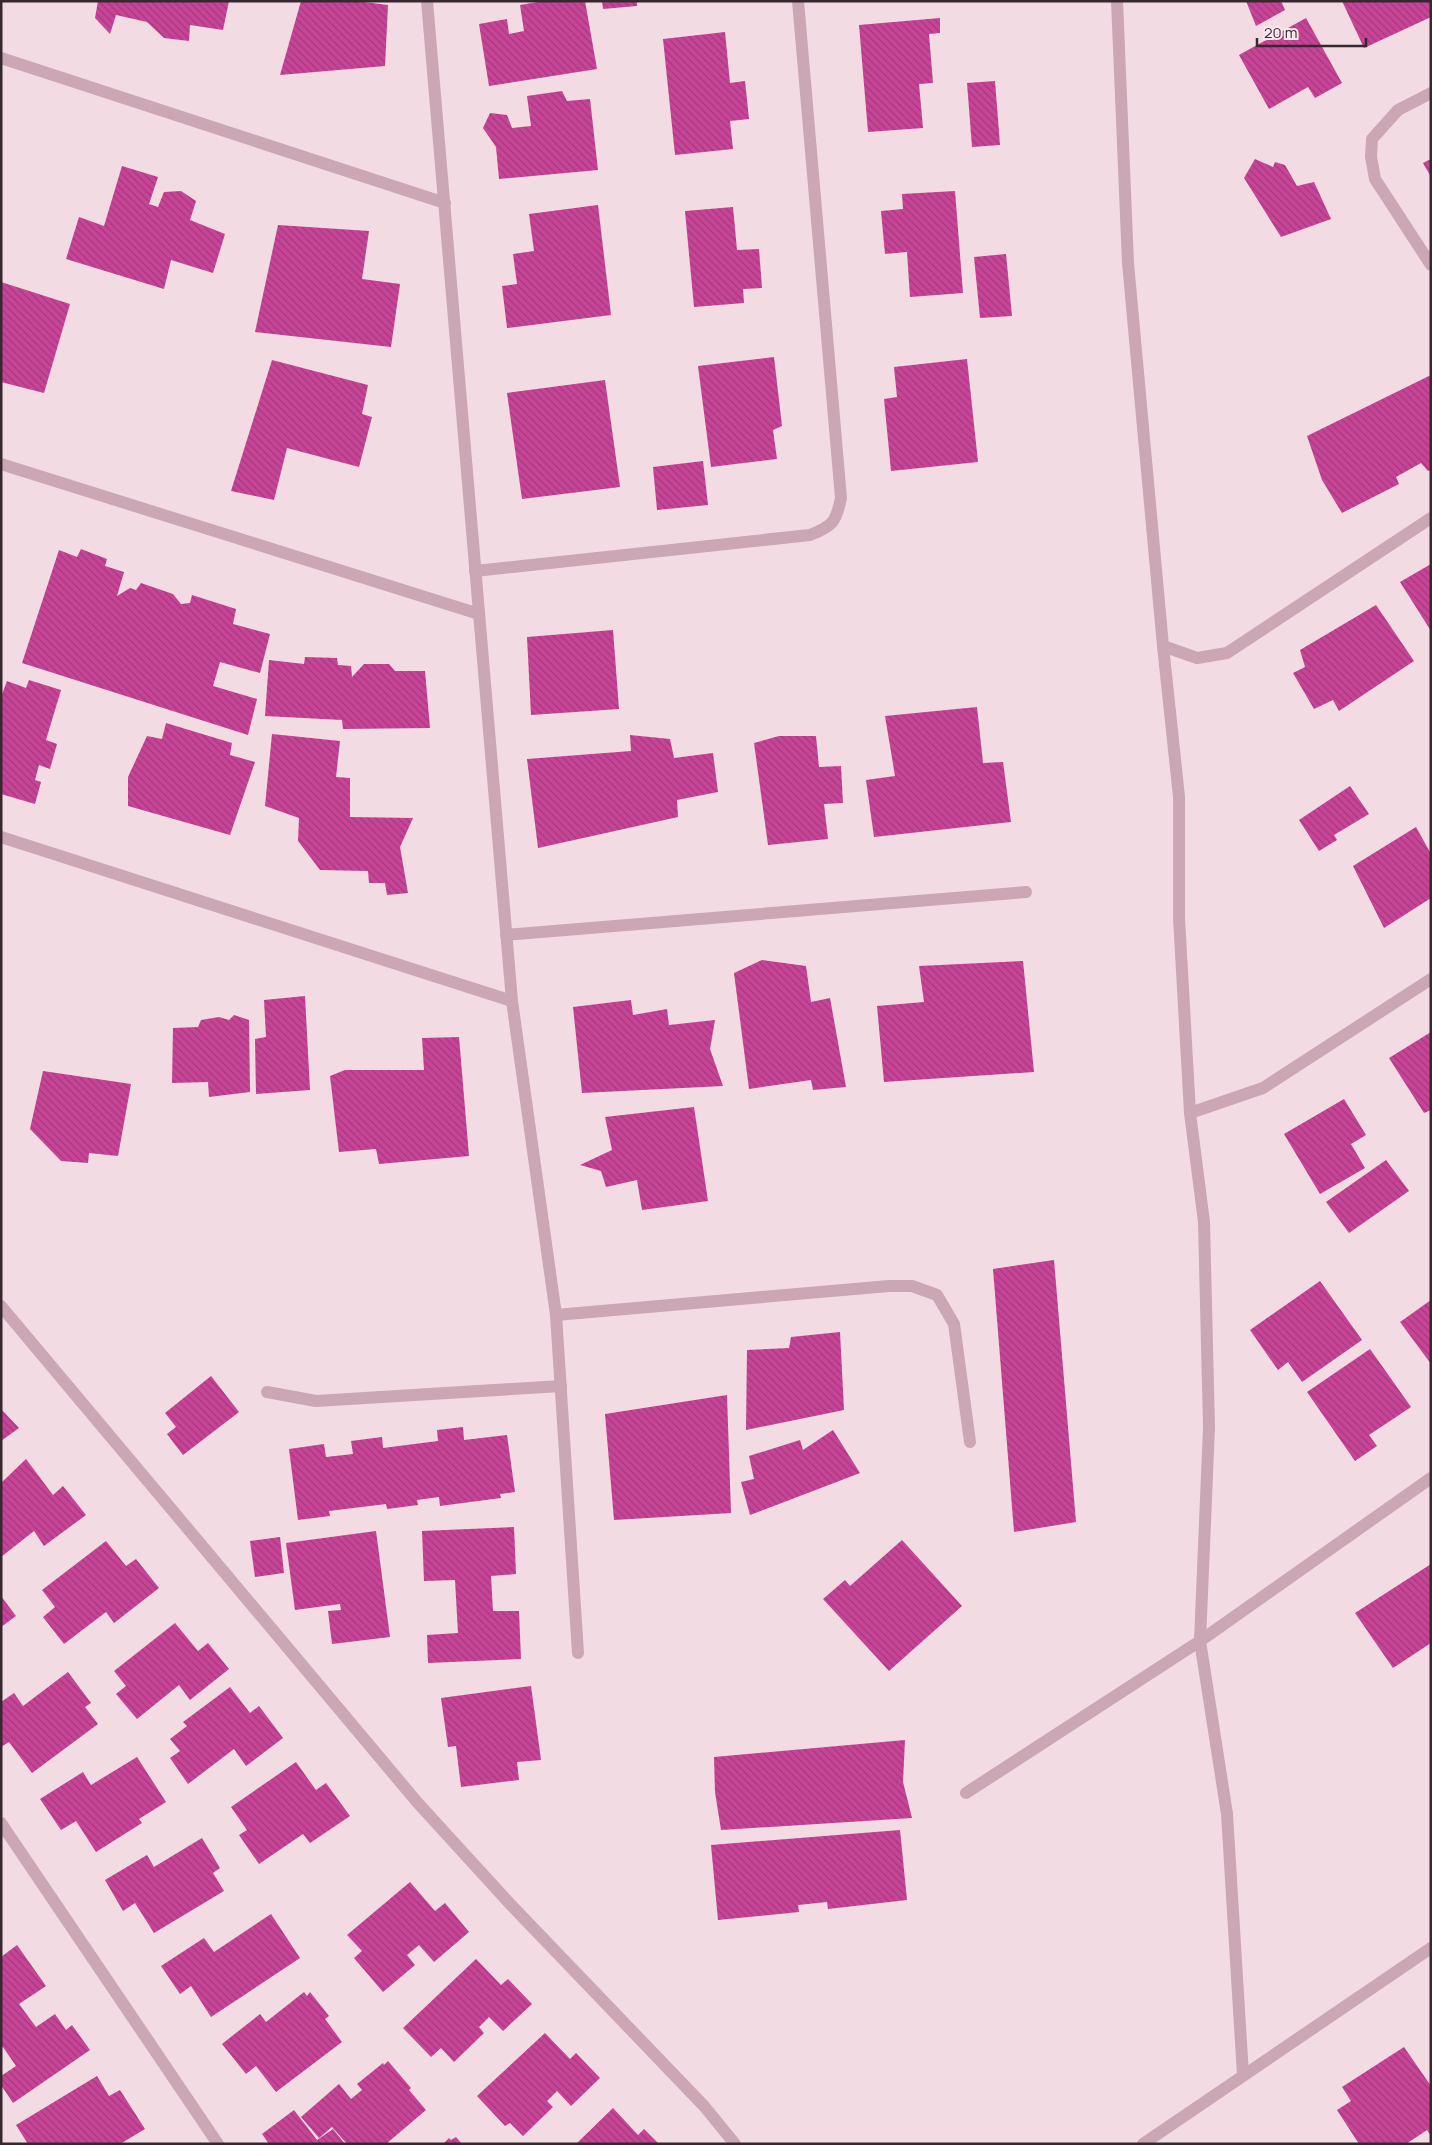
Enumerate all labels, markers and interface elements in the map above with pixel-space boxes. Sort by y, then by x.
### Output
scale bar [1257,15,1366,47]
text: 20 m [1264,22,1297,43]

